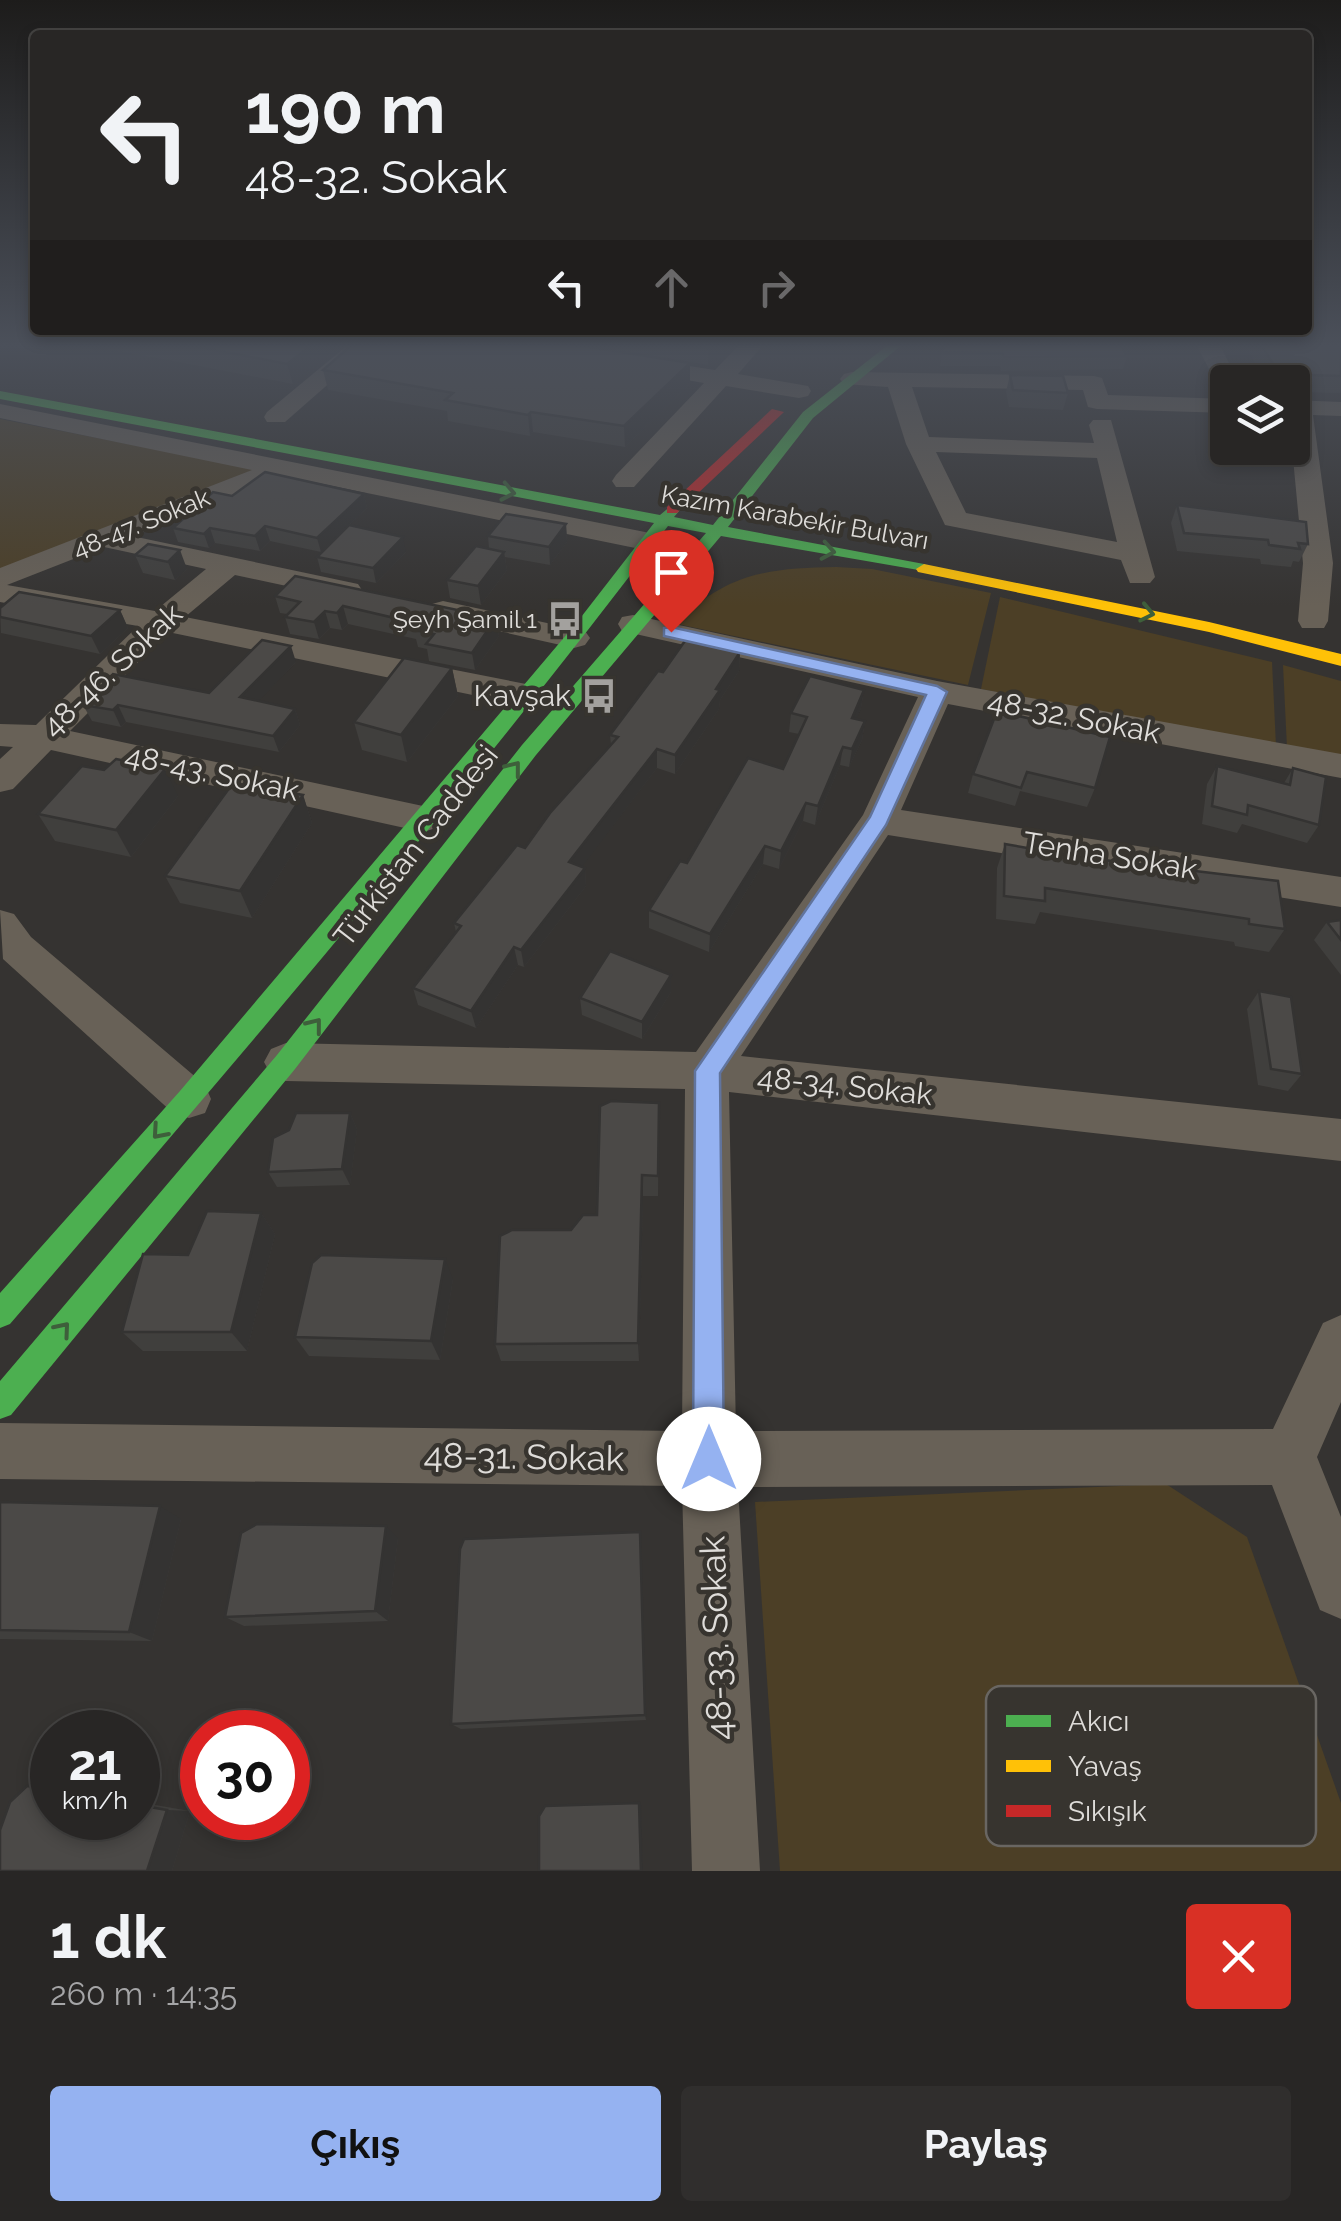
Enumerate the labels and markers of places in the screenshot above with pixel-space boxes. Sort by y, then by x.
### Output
pin [629,530,714,633]
bus stop icon: Şeyh Şamil 1 [546,600,584,638]
place label: Şeyh Şamil 1 [393,604,537,634]
bus stop icon: Kavşak [580,677,618,715]
place label: Kavşak [474,678,571,713]

